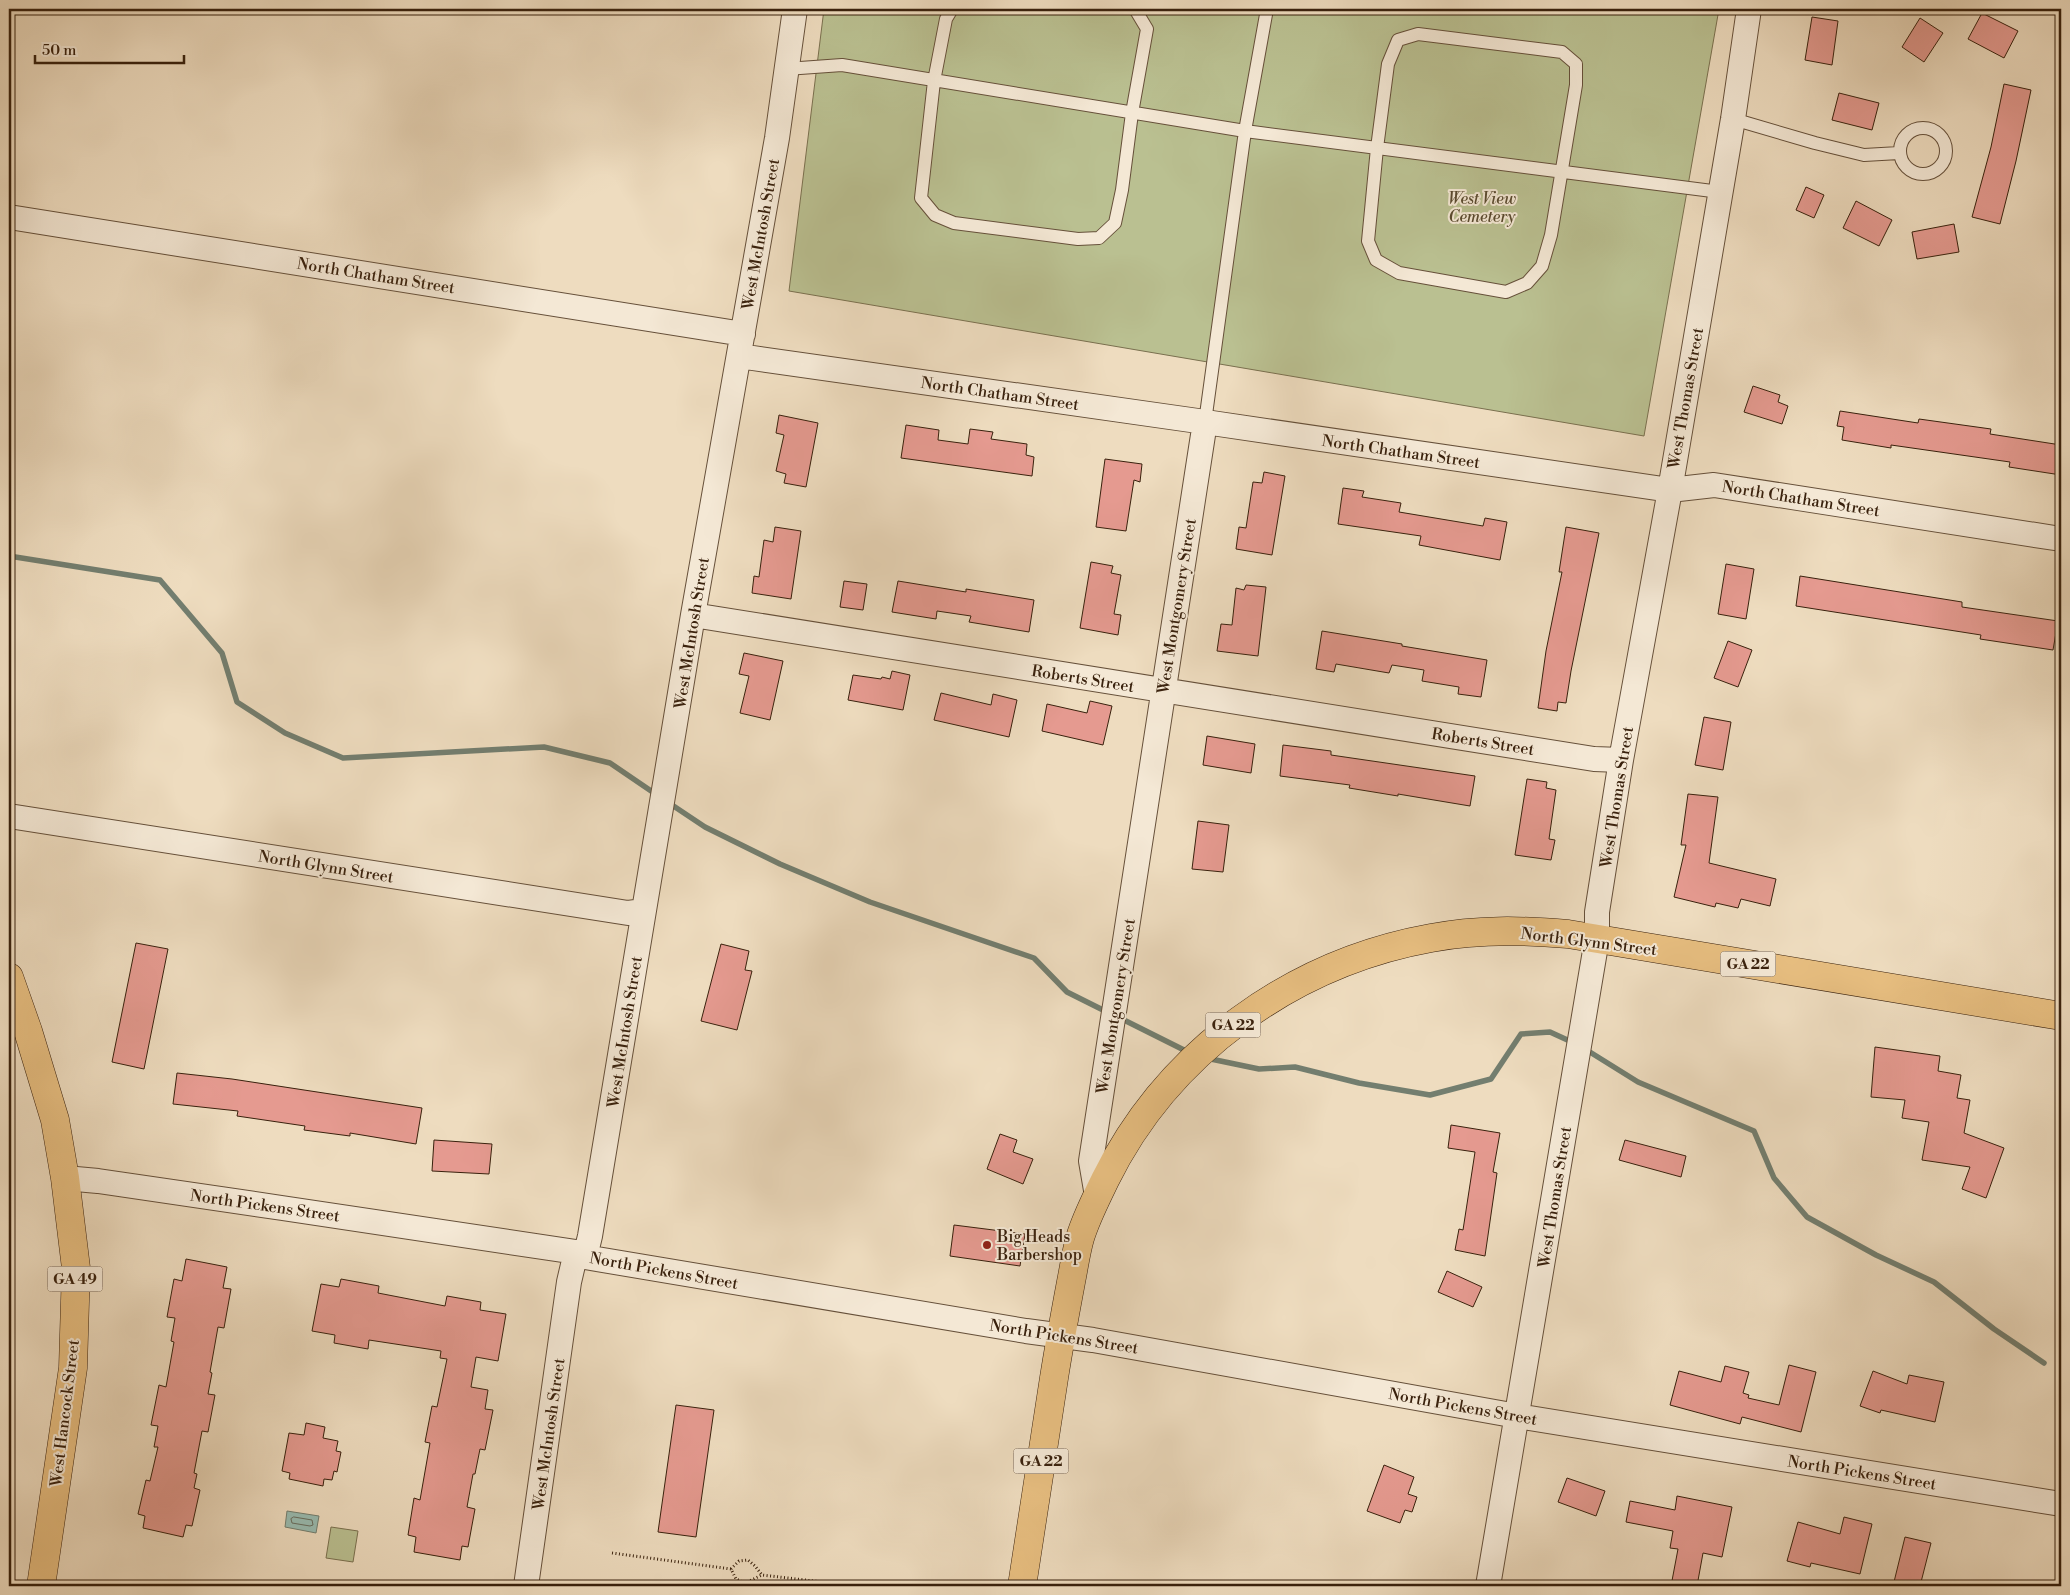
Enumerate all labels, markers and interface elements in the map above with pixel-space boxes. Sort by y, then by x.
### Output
scale bar [35,32,184,64]
text: 50 m [42,41,76,60]
street label: West McIntosh Street [738,157,784,312]
park label: West View Cemetery [1448,189,1516,227]
street label: North Chatham Street [295,254,457,298]
street label: West Thomas Street [1664,326,1708,471]
street label: North Chatham Street [919,373,1081,415]
street label: North Chatham Street [1320,431,1482,473]
street label: North Chatham Street [1720,477,1882,521]
street label: West Montgomery Street [1153,517,1201,696]
street label: West McIntosh Street [670,556,714,711]
street label: Roberts Street [1030,661,1136,697]
street label: Roberts Street [1430,724,1536,760]
street label: West Thomas Street [1596,725,1638,870]
street label: North Glynn Street [257,846,395,888]
street label: West Montgomery Street [1092,917,1140,1096]
street label: North Glynn Street [1520,924,1658,960]
road number: GA 22 [1720,952,1776,976]
street label: West McIntosh Street [603,955,647,1110]
road number: GA 22 [1206,1012,1260,1038]
street label: West Thomas Street [1534,1125,1576,1270]
street label: North Pickens Street [189,1186,341,1226]
place label: Big Heads Barbershop [996,1227,1082,1265]
marker: Big Heads Barbershop [981,1239,993,1251]
street label: North Pickens Street [588,1248,740,1294]
road number: GA 49 [48,1266,102,1292]
street label: North Pickens Street [988,1315,1140,1359]
street label: West Hancock Street [46,1338,84,1489]
street label: West McIntosh Street [528,1357,570,1512]
street label: North Pickens Street [1387,1384,1539,1430]
road number: GA 22 [1014,1448,1068,1474]
street label: North Pickens Street [1786,1451,1938,1495]

